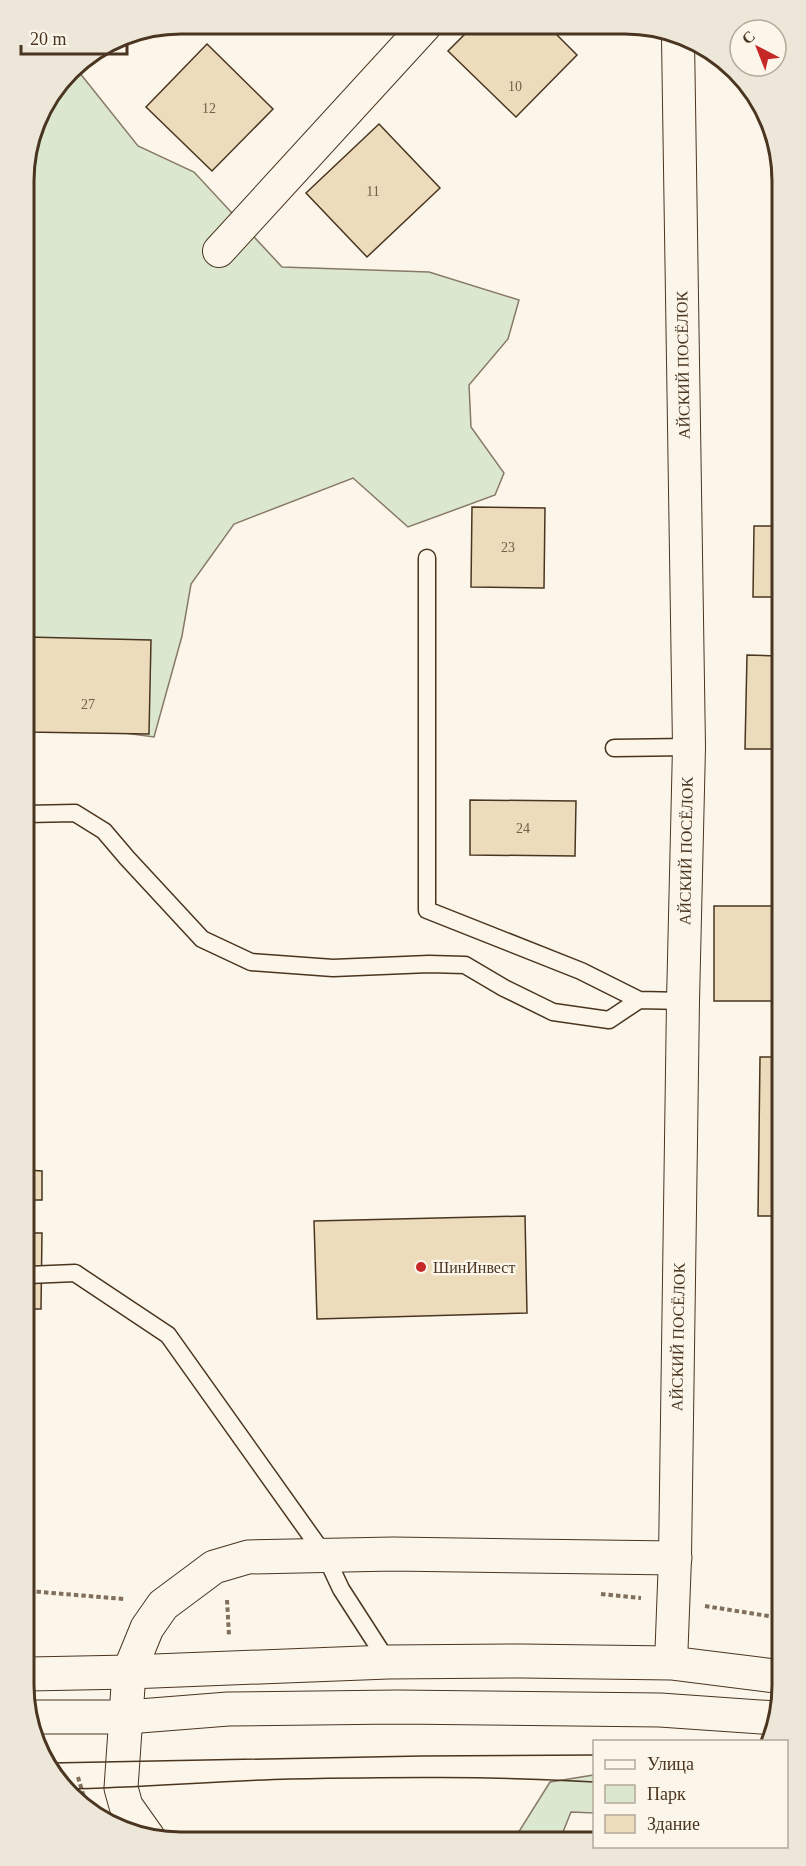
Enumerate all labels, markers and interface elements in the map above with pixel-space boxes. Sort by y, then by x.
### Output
scale bar [21,18,128,56]
north arrow [728,18,788,78]
text: С [738,27,758,47]
text: 20 m [30,29,67,49]
house number: 10 [508,79,522,94]
house number: 12 [202,101,216,116]
house number: 11 [366,184,380,199]
street label: АЙСКИЙ ПОСЁЛОК [672,290,693,439]
house number: 23 [501,540,515,555]
house number: 27 [81,697,95,712]
street label: АЙСКИЙ ПОСЁЛОК [675,776,696,925]
house number: 24 [516,821,530,836]
place label: ШинИнвест [433,1259,515,1276]
marker: ШинИнвест [414,1260,428,1274]
street label: АЙСКИЙ ПОСЁЛОК [667,1262,688,1411]
legend [593,1740,788,1848]
text: Улица [647,1754,694,1774]
text: Парк [647,1784,686,1804]
text: Здание [647,1814,700,1834]

